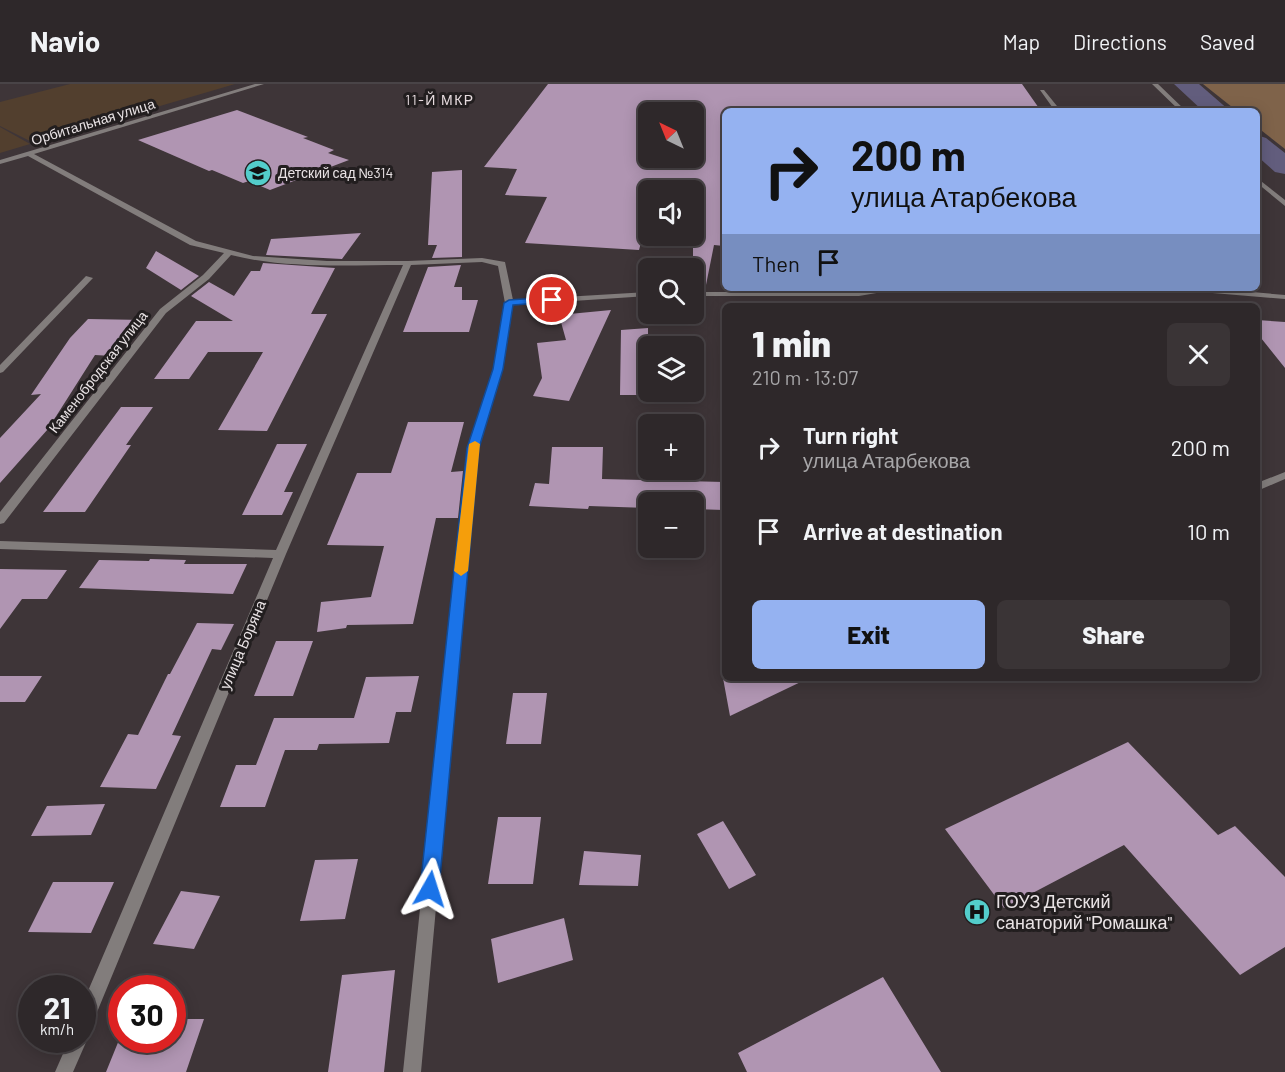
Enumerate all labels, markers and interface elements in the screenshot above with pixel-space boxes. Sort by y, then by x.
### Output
text: Navio [30,24,100,58]
text: Map [1003,29,1040,54]
text: Directions [1073,29,1167,54]
text: Saved [1200,29,1255,54]
district label: 11-Й МКР [405,91,475,108]
street label: Орбитальная улица [29,95,157,148]
north arrow [638,102,704,168]
map controls [638,102,704,558]
text: 200 m [851,129,966,179]
icon: right [752,132,830,210]
school or university icon: Детский сад №314 [243,158,273,188]
place label: Детский сад №314 [278,164,393,181]
button: sound [638,180,704,246]
text: улица Атарбекова [851,180,1077,212]
icon: arrive [812,246,845,279]
text: Then [752,250,800,276]
button: search [638,258,704,324]
pin [526,274,577,325]
icon: arrive [535,283,568,316]
street label: Каменобродская улица [45,307,151,436]
text: 1 min [752,321,831,364]
button: close [1167,323,1230,386]
button: layers [638,336,704,402]
text: 210 m · 13:07 [752,365,858,389]
button: + [638,414,704,480]
text: Turn right [803,422,898,448]
icon: right [752,431,785,464]
text: 200 m [1171,434,1230,460]
text: улица Атарбекова [803,448,970,472]
button: − [638,492,704,558]
icon: arrive [752,515,785,548]
text: Arrive at destination [803,518,1002,544]
text: 10 m [1187,518,1230,544]
street label: улица Боряна [215,597,269,692]
button: Exit [752,600,985,669]
button: Share [997,600,1230,669]
position arrow [398,857,462,921]
place label: ГОУЗ Детский санаторий "Ромашка" [996,890,1172,933]
hospital icon: ГОУЗ Детский санаторий "Ромашка" [962,897,992,927]
speed limit sign: 30 [108,975,186,1053]
text: 21 [43,989,71,1025]
text: km/h [40,1020,74,1038]

